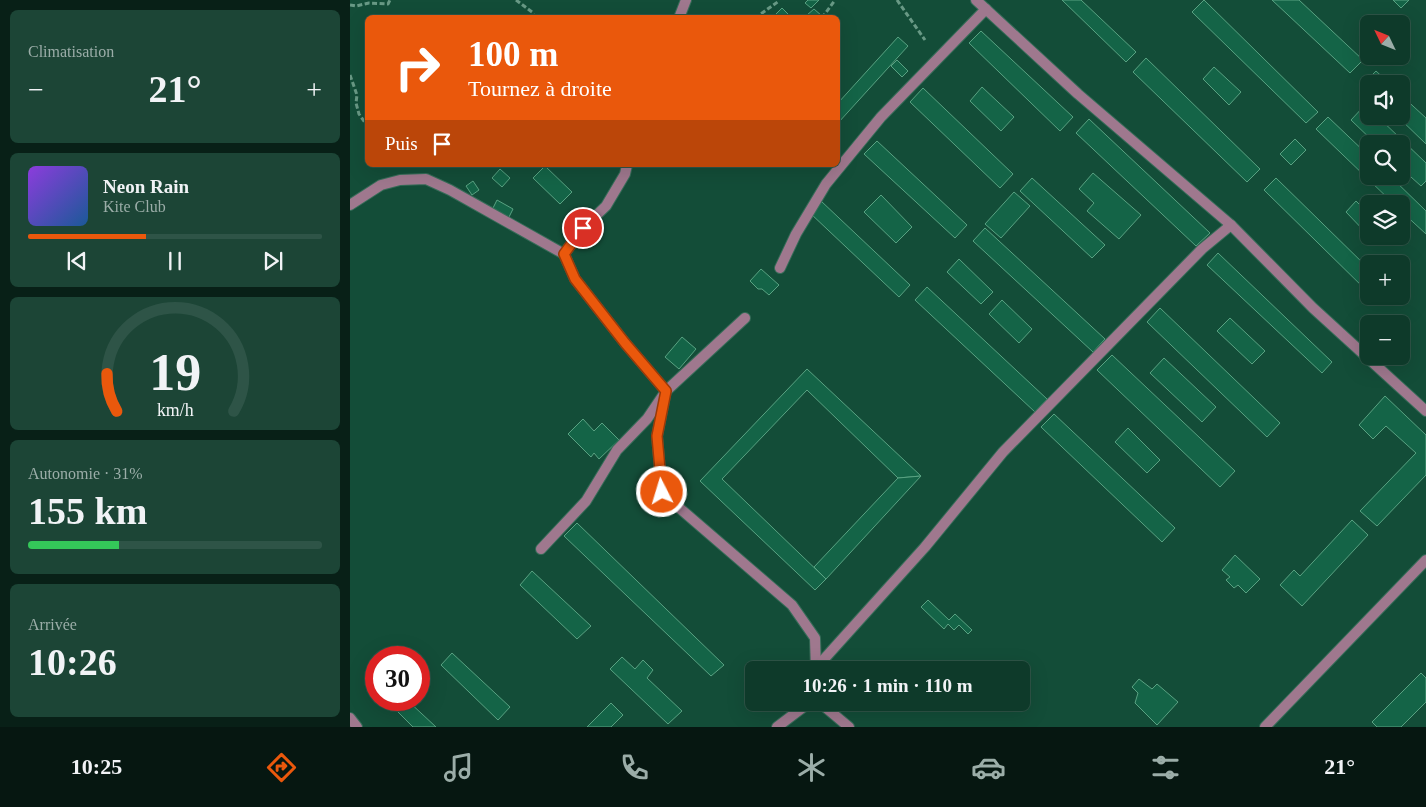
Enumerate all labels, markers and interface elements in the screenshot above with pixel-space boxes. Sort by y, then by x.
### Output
north arrow [1360,15,1410,65]
map controls [1360,15,1410,365]
icon: right [385,35,450,100]
text: 100 m [468,35,558,74]
text: Climatisation [28,43,114,60]
text: 21° [148,68,202,110]
text: − [28,74,44,105]
text: + [306,74,322,105]
button: sound [1360,75,1410,125]
text: Tournez à droite [468,76,612,101]
icon: arrive [428,130,456,158]
text: Puis [385,133,418,154]
button: search [1360,135,1410,185]
text: Neon Rain [103,176,189,197]
button: layers [1360,195,1410,245]
text: Kite Club [103,198,166,215]
pin [562,207,604,249]
icon: arrive [569,214,597,242]
icon: previous [63,247,91,275]
icon: pause [161,247,189,275]
icon: next [259,247,287,275]
button: + [1360,255,1410,305]
button: − [1360,315,1410,365]
text: 19 [149,344,201,401]
text: km/h [157,400,193,420]
text: Autonomie · 31% [28,465,143,482]
position arrow [635,465,687,517]
text: 155 km [28,490,147,532]
text: Arrivée [28,616,77,633]
text: 10:26 [28,641,117,683]
speed limit sign: 30 [365,646,430,711]
text: 10:26 · 1 min · 110 m [803,675,972,696]
icon: directions [264,750,299,785]
icon: music [441,750,476,785]
icon: phone [617,750,652,785]
icon: climate [794,750,829,785]
icon: car [971,750,1006,785]
icon: filters [1148,750,1183,785]
text: 10:25 [71,754,122,779]
text: 21° [1324,754,1355,779]

